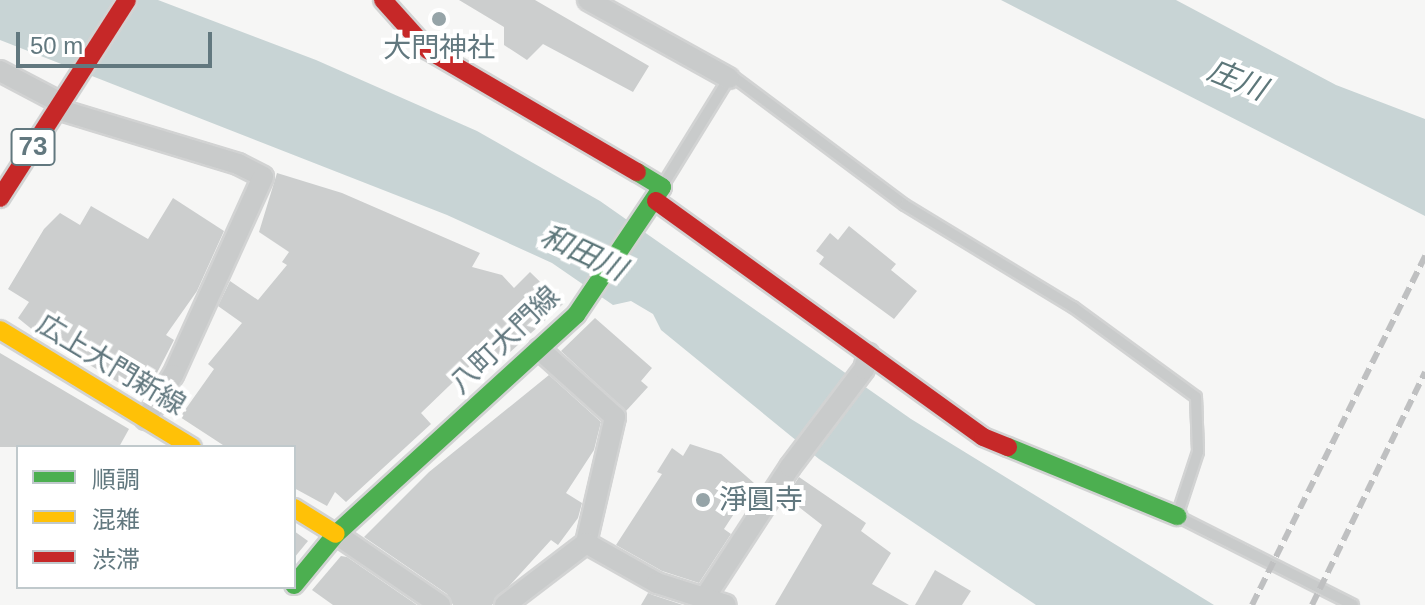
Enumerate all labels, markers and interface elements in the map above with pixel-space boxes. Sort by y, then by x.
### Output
marker: 大門神社 [430,10,448,28]
scale bar [20,16,216,66]
place label: 大門神社 [383,31,495,65]
text: 50 m [30,32,83,59]
water label: 庄川 [1202,52,1272,108]
road number: 73 [9,125,57,169]
water label: 和田川 [535,218,631,288]
street label: 八町大門線 [443,279,567,401]
street label: 広上大門新線 [30,307,192,423]
legend [16,445,296,589]
text: 順調 [92,466,140,493]
place label: 淨圓寺 [719,483,803,517]
marker: 淨圓寺 [694,491,712,509]
text: 混雑 [92,506,140,533]
text: 渋滞 [92,546,140,573]

